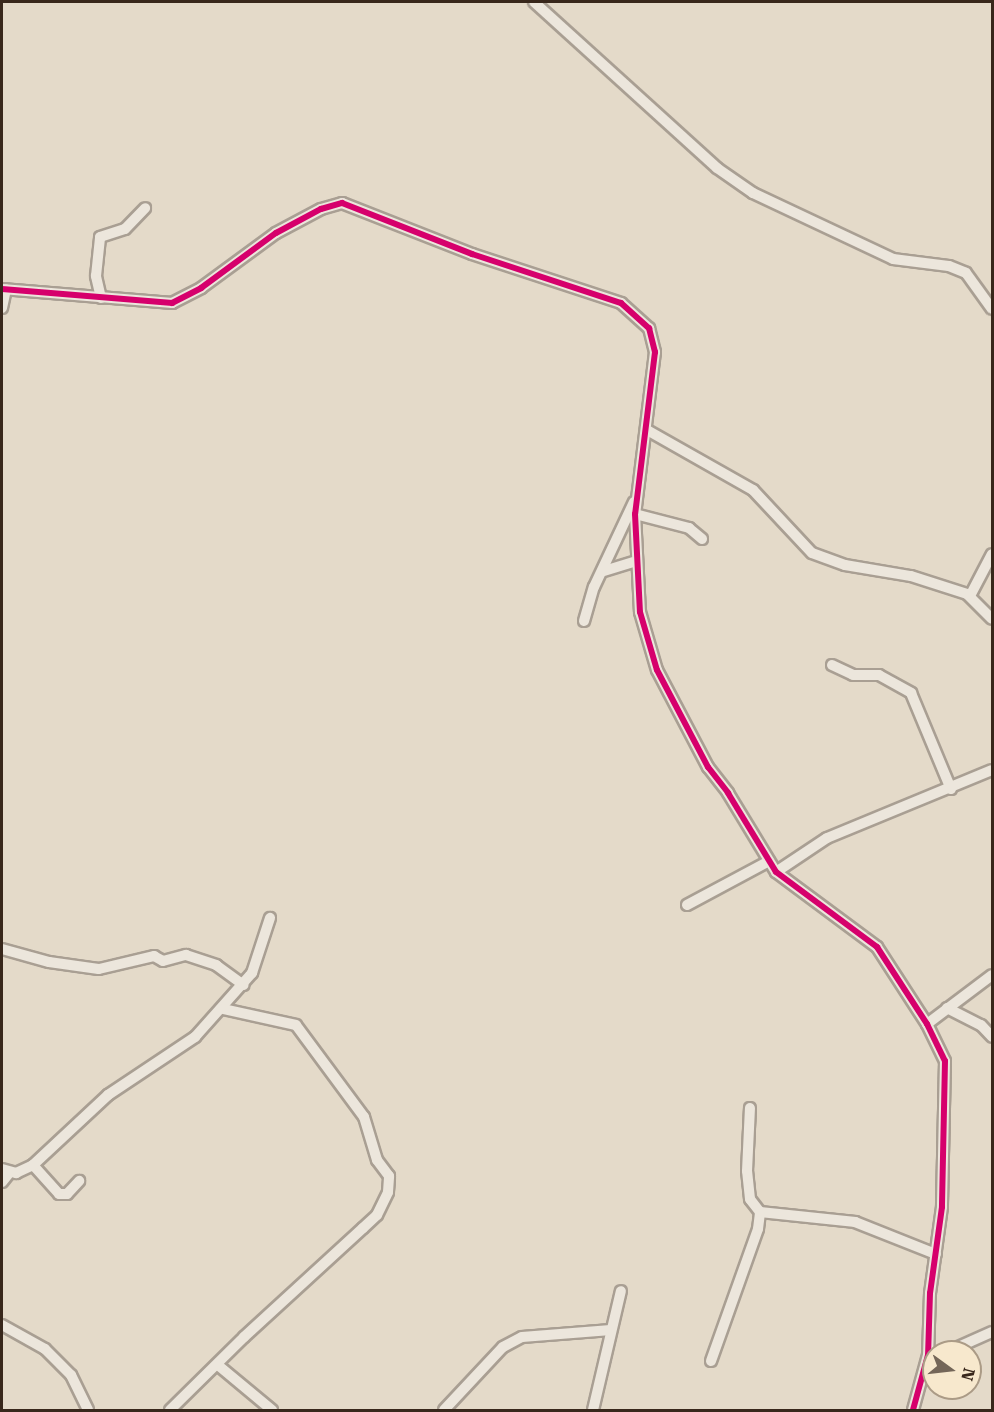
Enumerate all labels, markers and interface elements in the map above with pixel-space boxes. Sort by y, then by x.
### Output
north arrow [922,1340,982,1400]
text: N [957,1366,979,1383]

